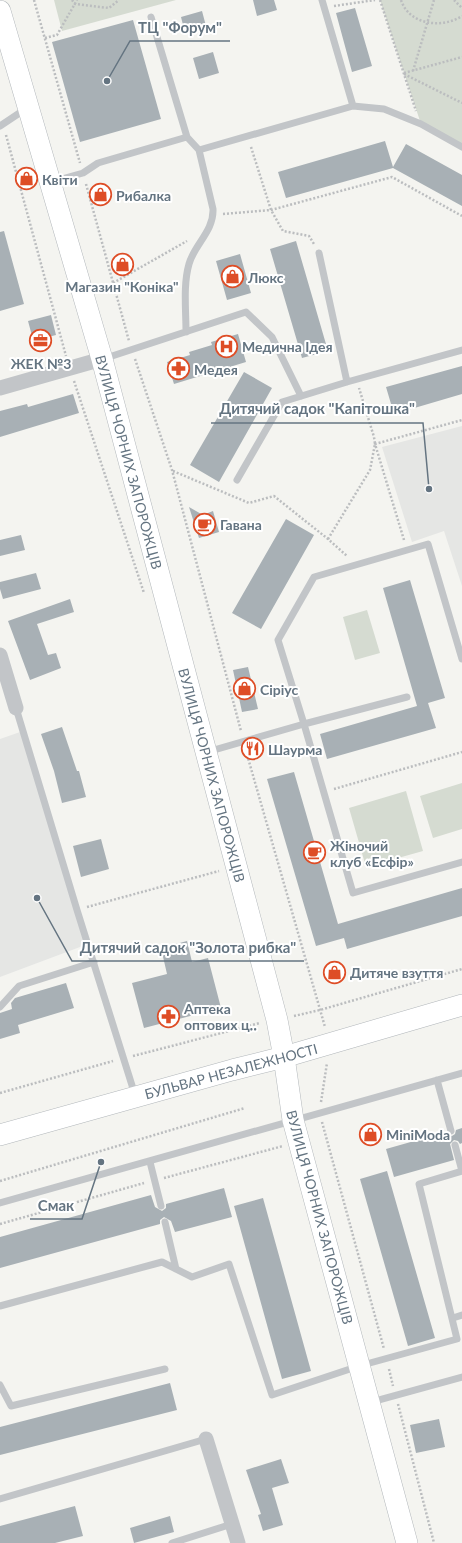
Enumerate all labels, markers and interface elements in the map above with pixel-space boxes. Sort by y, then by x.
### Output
callout: ТЦ "Форум" [130,14,230,41]
text: ТЦ "Форум" [138,18,222,36]
shop icon: Квіти [13,166,39,192]
place label: Квіти [42,171,78,188]
shop icon: Рибалка [87,182,113,208]
place label: Рибалка [116,187,171,204]
shop icon: Магазин "Коніка" [109,251,135,277]
shop icon: Люкс [220,264,246,290]
place label: Люкс [247,269,284,286]
place label: Магазин "Коніка" [65,278,179,295]
office icon: ЖЕК №3 [28,328,54,354]
hospital icon: Медична Ідея [214,333,240,359]
place label: Медична Ідея [242,338,333,355]
street label: ВУЛИЦЯ ЧОРНИХ ЗАПОРОЖЦІВ [92,353,166,571]
place label: ЖЕК №3 [11,355,71,372]
pharmacy icon: Медея [165,356,191,382]
place label: Медея [194,361,238,378]
callout: Дитячий садок "Капітошка" [211,396,423,423]
text: Дитячий садок "Капітошка" [219,399,415,417]
cafe icon: Гавана [192,511,218,537]
place label: Гавана [220,516,262,533]
street label: ВУЛИЦЯ ЧОРНИХ ЗАПОРОЖЦІВ [175,666,249,884]
shop icon: Сіріус [232,676,258,702]
place label: Сіріус [260,681,298,698]
restaurant icon: Шаурма [240,736,266,762]
place label: Шаурма [268,741,322,758]
place label: Жіночий клуб «Есфір» [330,837,414,870]
cafe icon: Жіночий клуб «Есфір» [301,840,327,866]
callout: Дитячий садок "Золота рибка" [72,934,304,961]
text: Дитячий садок "Золота рибка" [80,938,296,956]
shop icon: Дитяче взуття [321,959,347,985]
place label: Дитяче взуття [350,964,443,981]
place label: Аптека оптових ц‥ [183,1000,257,1033]
pharmacy icon: Аптека оптових ц‥ [156,1003,182,1029]
street label: БУЛЬВАР НЕЗАЛЕЖНОСТІ [143,1040,319,1102]
street label: ВУЛИЦЯ ЧОРНИХ ЗАПОРОЖЦІВ [283,1108,357,1326]
shop icon: MiniModa [357,1121,383,1147]
place label: MiniModa [386,1126,450,1143]
callout: Смак [30,1192,82,1219]
text: Смак [38,1196,75,1214]

